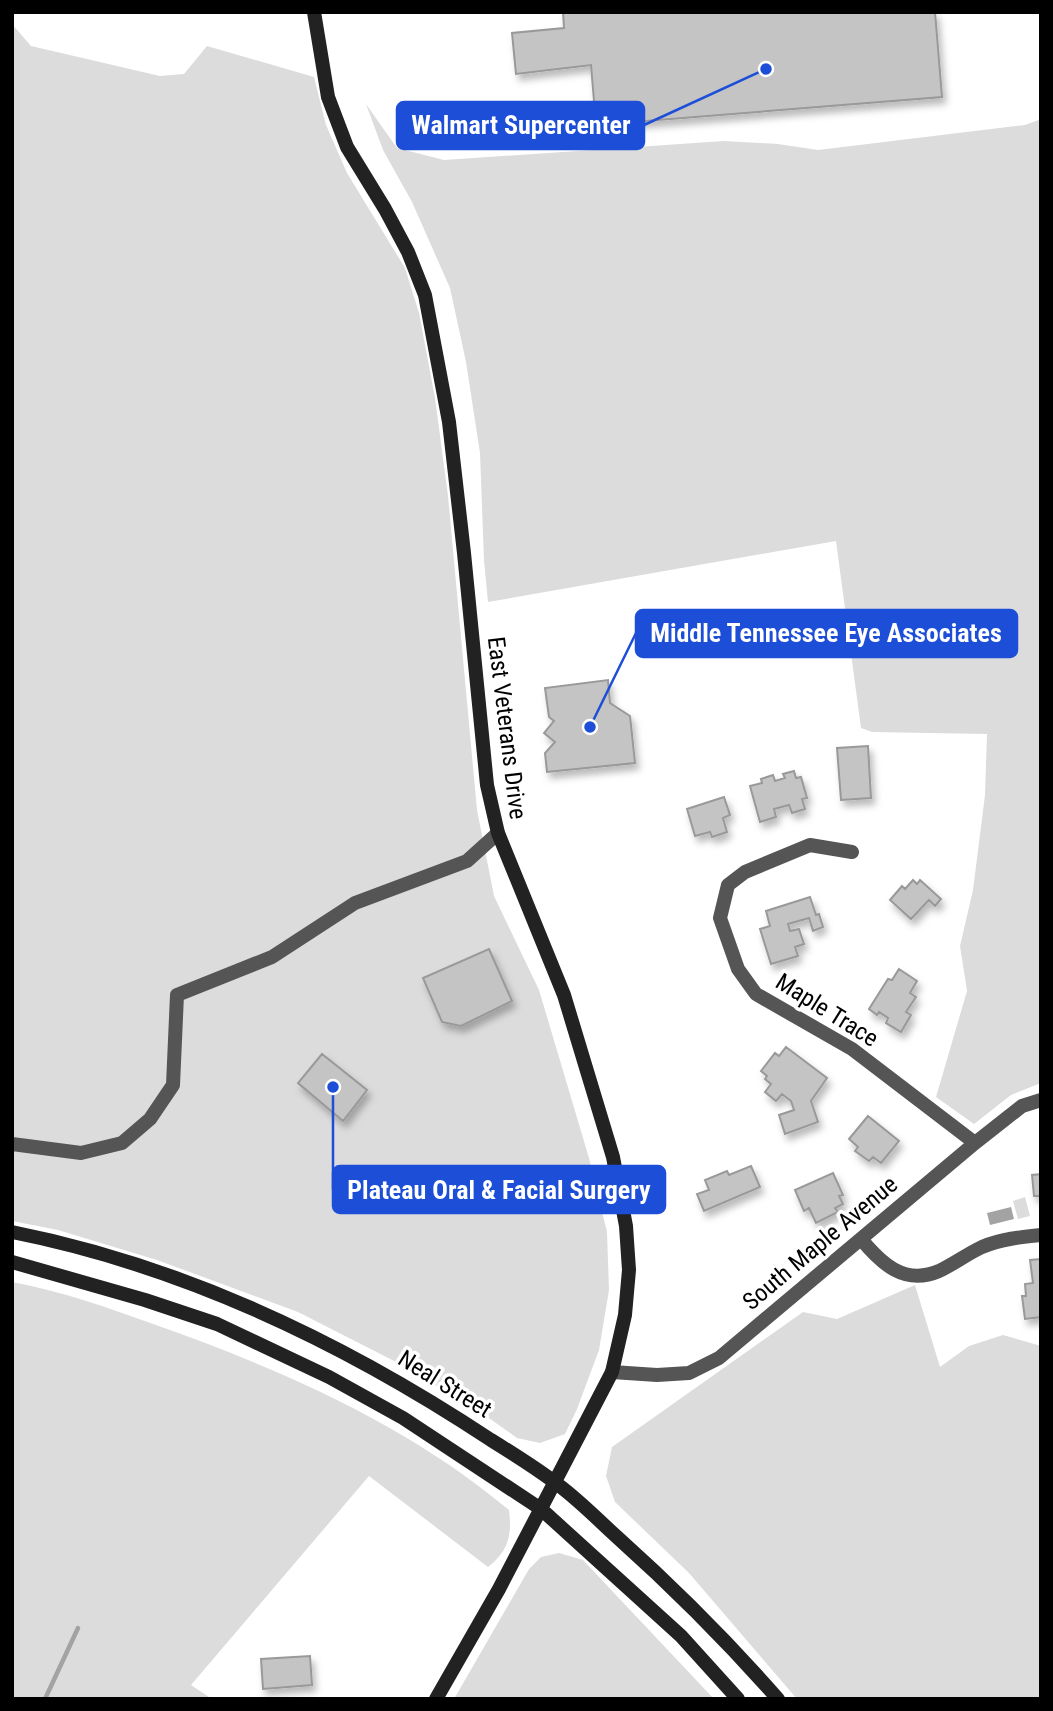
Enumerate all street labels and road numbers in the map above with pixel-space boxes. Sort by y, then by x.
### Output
street label: East Veterans Drive [482,635,532,821]
street label: Maple Trace [771,968,883,1052]
street label: South Maple Avenue [737,1170,903,1316]
street label: Neal Street [393,1344,497,1424]

